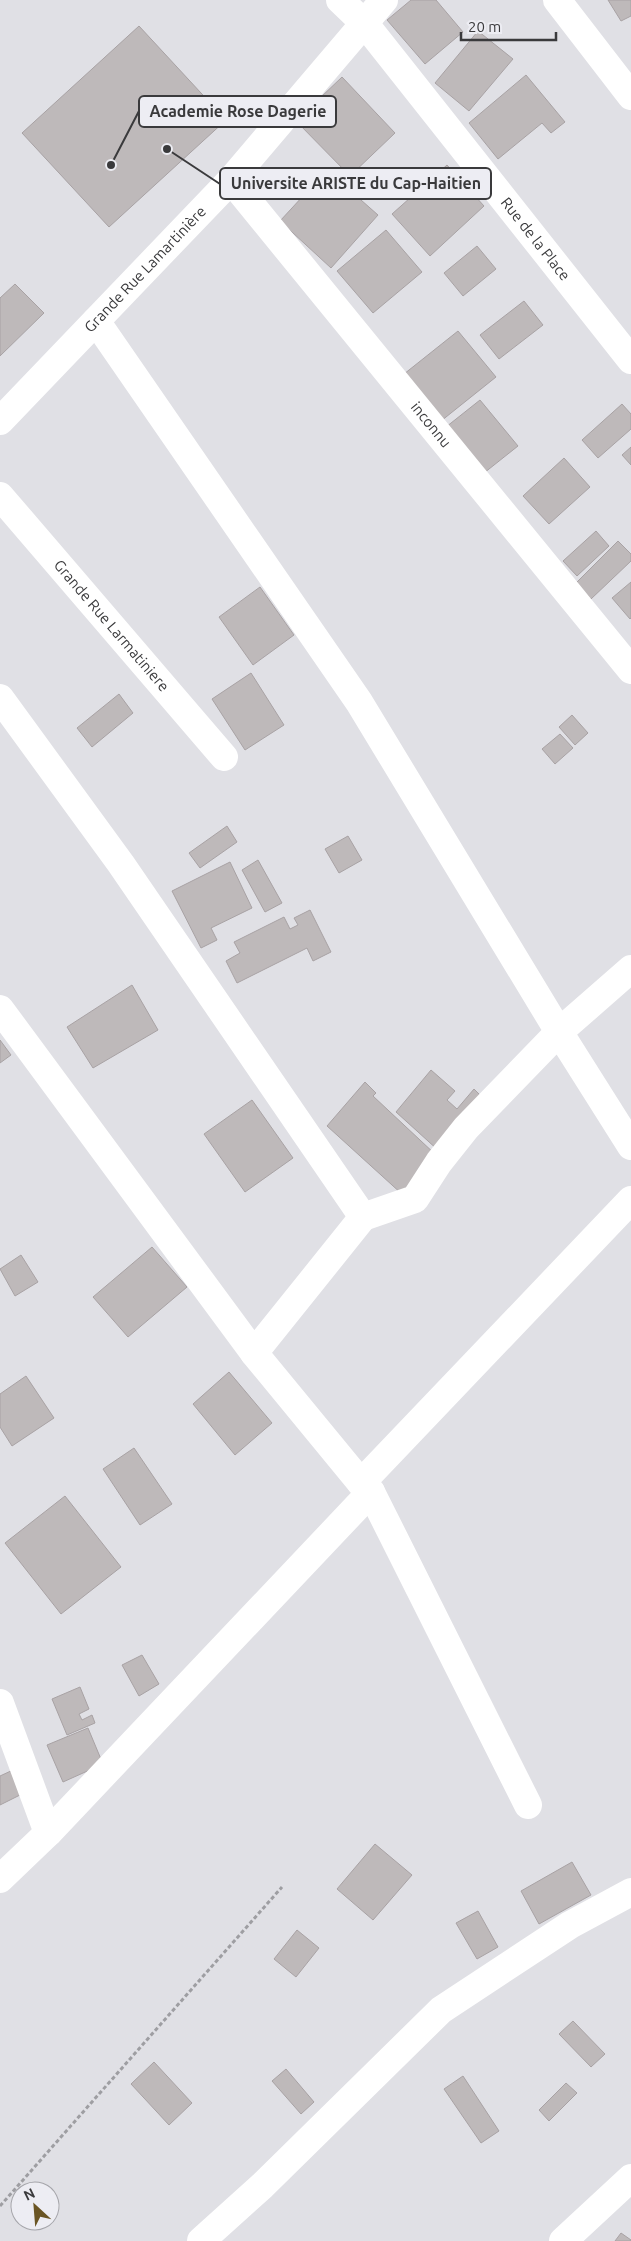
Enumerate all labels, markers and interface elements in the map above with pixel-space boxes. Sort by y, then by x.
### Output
scale bar [461,10,556,42]
text: 20 m [468,18,501,35]
callout: Academie Rose Dagerie [139,96,336,127]
text: Academie Rose Dagerie [149,102,327,120]
callout: Universite ARISTE du Cap-Haitien [220,168,491,199]
text: Universite ARISTE du Cap-Haitien [231,174,481,192]
street label: Rue de la Place [498,194,574,284]
street label: Grande Rue Lamartinière [81,203,209,336]
street label: inconnu [408,398,455,451]
street label: Grande Rue Larmatiniere [51,556,173,695]
north arrow [10,2181,60,2231]
text: N [21,2185,38,2204]

